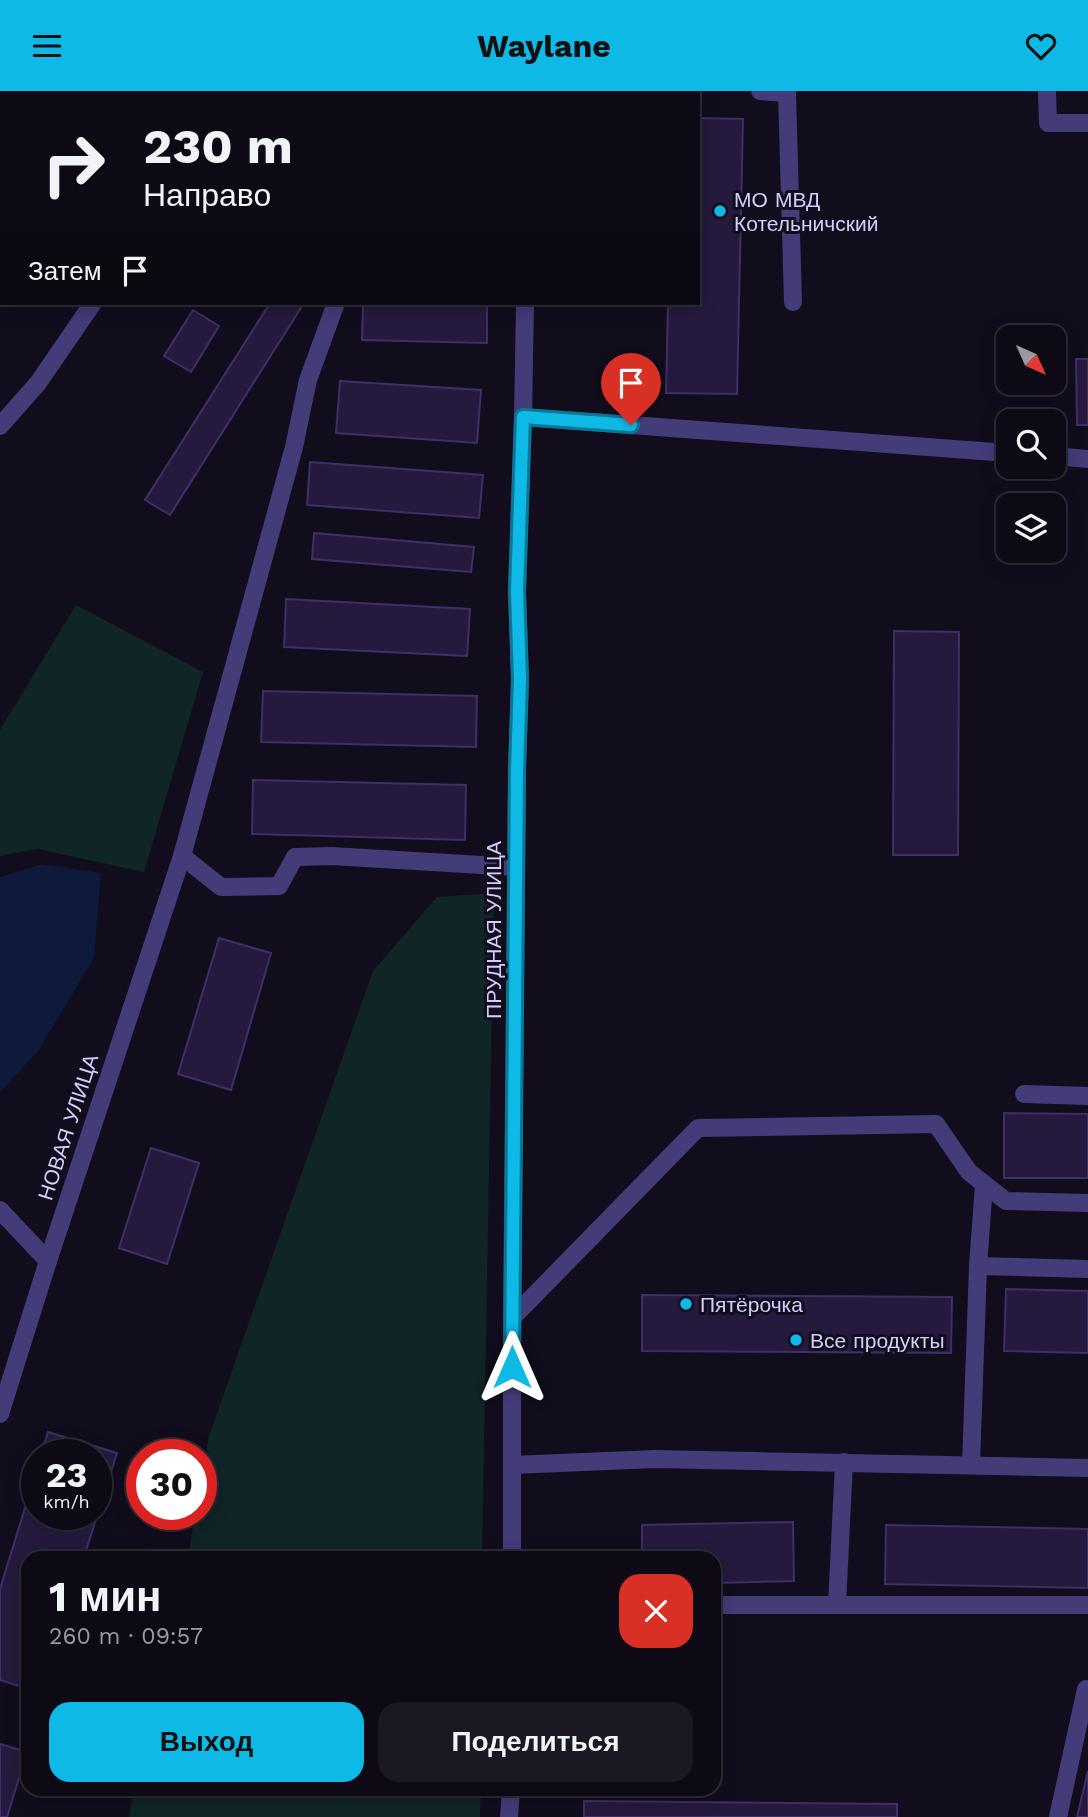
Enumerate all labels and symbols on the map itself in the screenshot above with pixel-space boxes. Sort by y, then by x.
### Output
place label: МО МВД Котельничский [734,187,878,236]
marker: МО МВД Котельничский [712,203,728,219]
north arrow [996,325,1066,395]
pin [601,353,661,425]
street label: ПРУДНАЯ УЛИЦА [481,841,506,1019]
street label: НОВАЯ УЛИЦА [33,1051,103,1203]
place label: Пятёрочка [700,1292,803,1317]
marker: Пятёрочка [678,1296,694,1312]
place label: Все продукты [810,1328,945,1353]
position arrow [475,1330,549,1404]
marker: Все продукты [788,1332,804,1348]
speed limit sign: 30 [126,1439,217,1530]

